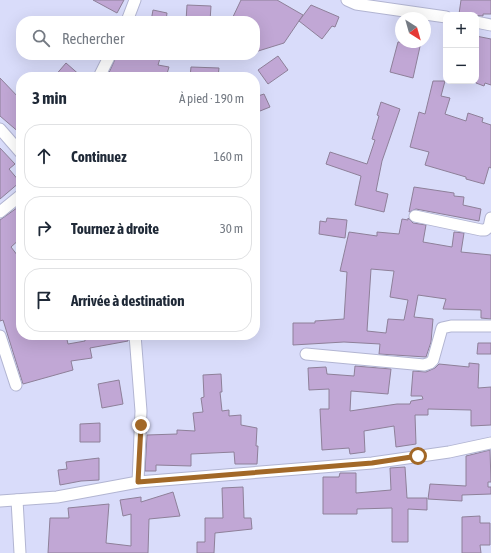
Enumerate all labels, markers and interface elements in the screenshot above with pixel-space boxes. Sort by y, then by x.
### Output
north arrow [395,12,431,48]
map controls [443,12,479,84]
button: + [443,12,479,48]
search box [16,16,260,60]
icon: search [30,27,52,49]
text: Rechercher [62,30,124,47]
button: − [443,48,479,84]
text: 3 min [32,88,67,108]
text: À pied · 190 m [179,91,244,106]
icon: ahead [33,145,55,167]
text: Continuez [71,148,127,165]
text: 160 m [214,149,243,164]
icon: right [33,217,55,239]
text: Tournez à droite [71,220,159,237]
text: 30 m [220,221,243,236]
icon: arrive [33,289,55,311]
text: Arrivée à destination [71,292,185,309]
route end [132,416,150,434]
route start [409,447,427,465]

